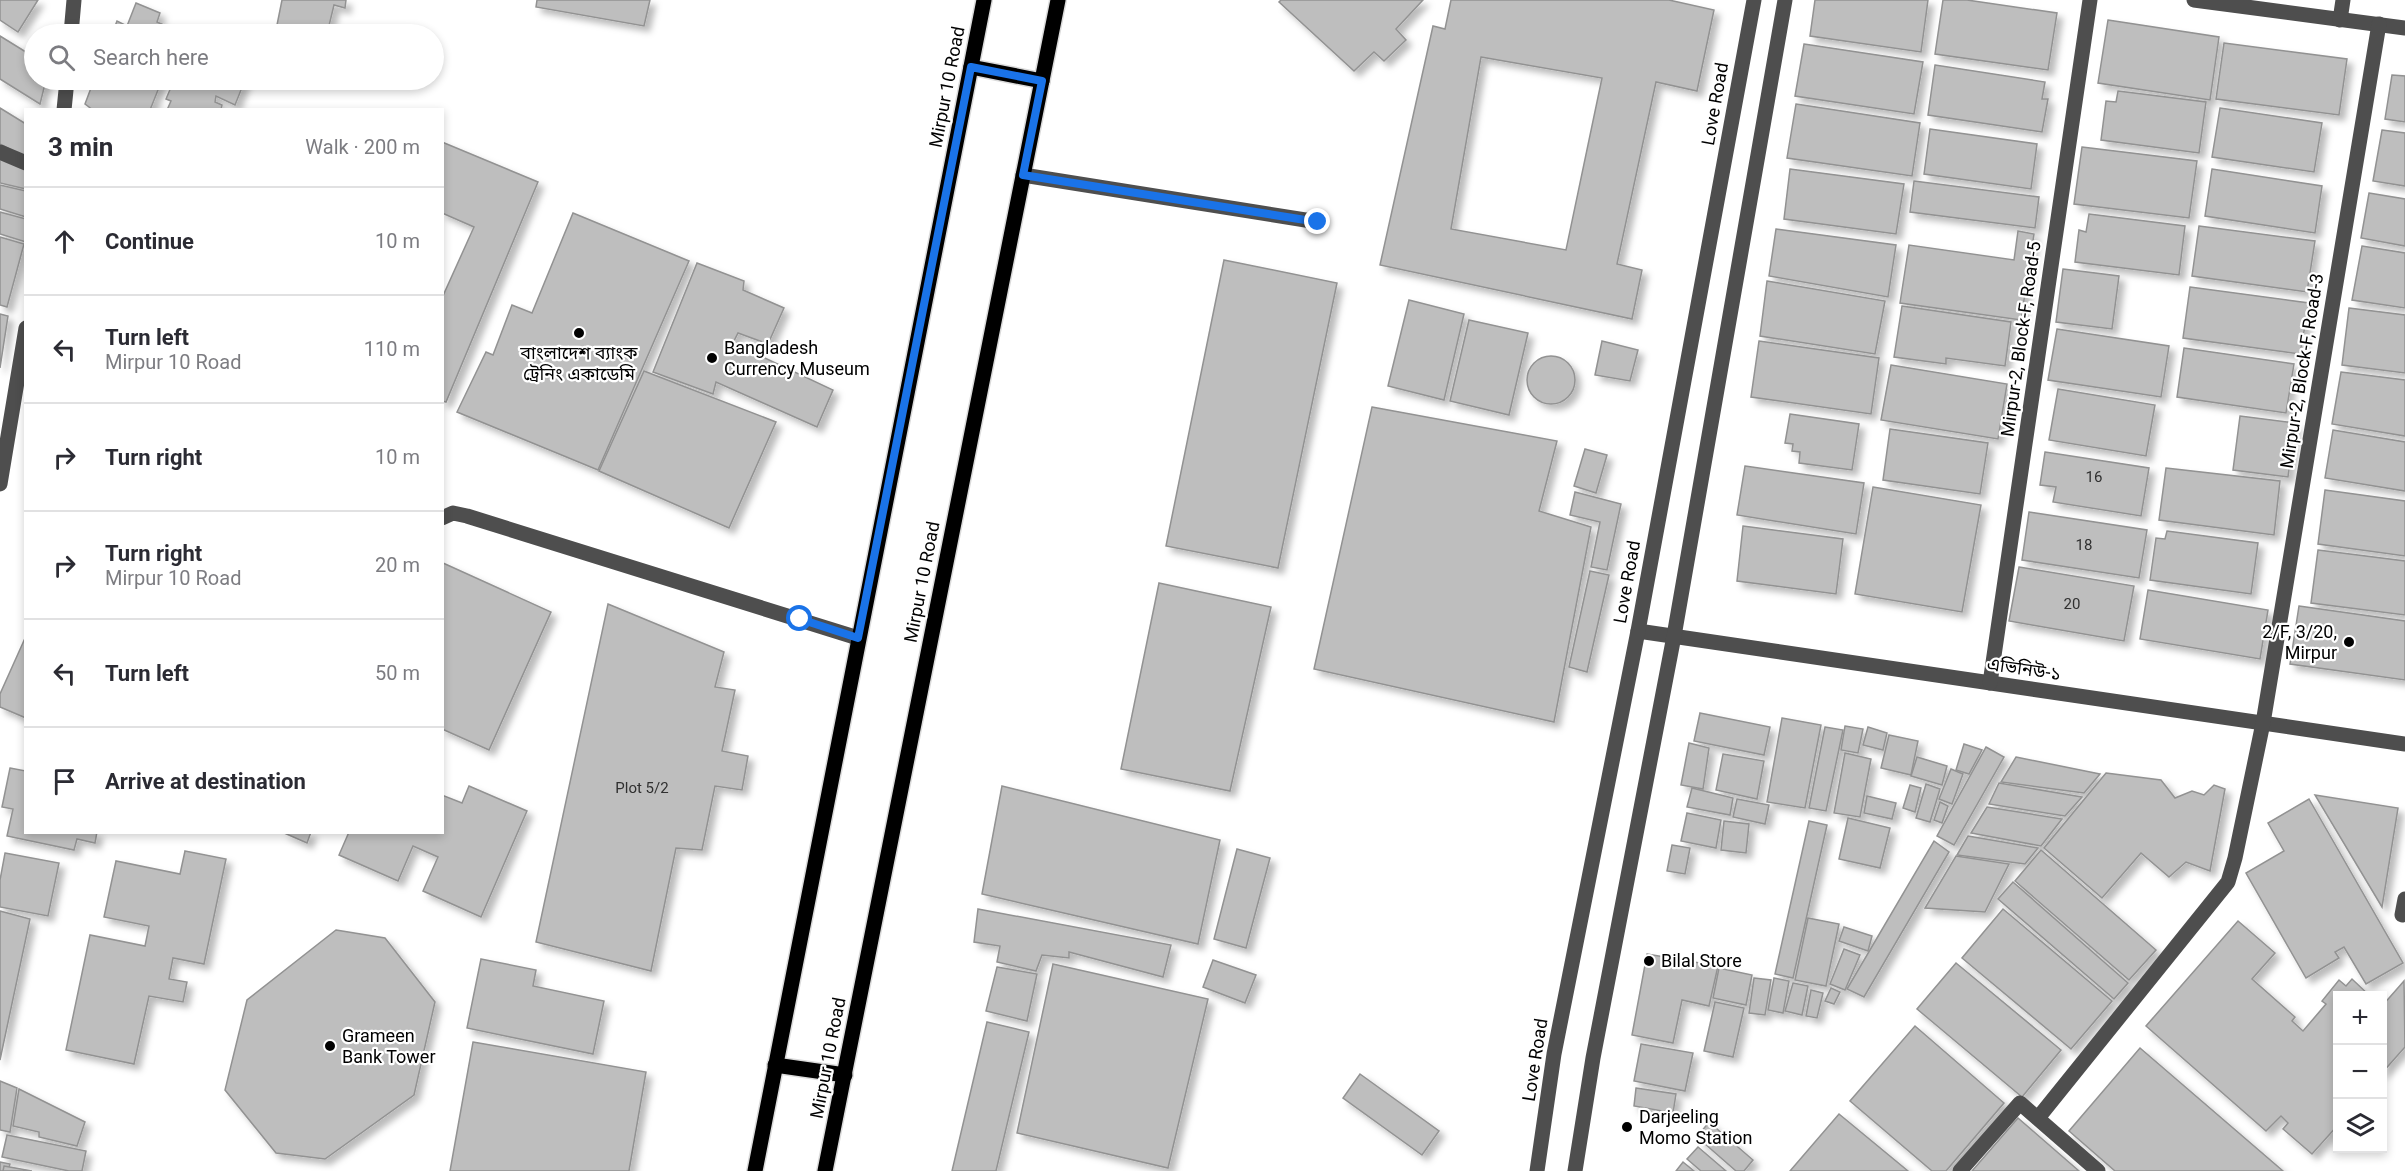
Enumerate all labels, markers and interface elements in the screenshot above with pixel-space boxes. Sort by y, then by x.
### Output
search box [24,24,444,90]
street label: Mirpur 10 Road [924,25,969,149]
icon: search [45,41,78,74]
text: Search here [93,45,209,70]
street label: Love Road [1697,61,1732,147]
text: 3 min [48,132,113,162]
text: Walk · 200 m [305,135,420,159]
route end [1304,208,1330,234]
icon: ahead [48,225,81,258]
text: Continue [105,229,194,254]
text: 10 m [375,229,420,253]
street label: Mirpur-2, Block-F, Road-5 [1996,240,2045,438]
street label: Mirpur-2, Block-F, Road-3 [2276,272,2327,470]
text: Turn left [105,325,189,350]
marker: বাংলাদেশ ব্যাংক ট্রেনিং একাডেমি [572,326,586,340]
icon: left [48,333,81,366]
text: 110 m [364,337,420,361]
place label: Bangladesh Currency Museum [724,337,870,379]
place label: বাংলাদেশ ব্যাংক ট্রেনিং একাডেমি [519,342,638,384]
text: Mirpur 10 Road [105,350,241,374]
marker: Bangladesh Currency Museum [705,351,719,365]
icon: right [48,441,81,474]
text: Turn right [105,445,202,470]
text: 10 m [375,445,420,469]
house number: 16 [2086,468,2102,486]
street label: Mirpur 10 Road [899,520,944,644]
house number: 18 [2076,536,2092,554]
street label: Love Road [1609,539,1644,625]
text: Turn right [105,541,202,566]
icon: right [48,549,81,582]
text: 20 m [375,553,420,577]
text: Mirpur 10 Road [105,566,241,590]
house number: 20 [2064,595,2080,613]
route start [786,605,812,631]
place label: 2/F, 3/20, Mirpur [2262,621,2337,663]
marker: 2/F, 3/20, Mirpur [2342,635,2356,649]
street label: এভিনিউ-১ [1986,653,2062,684]
icon: left [48,657,81,690]
text: Turn left [105,661,189,686]
text: 50 m [375,661,420,685]
icon: arrive [48,765,81,798]
text: Arrive at destination [105,769,306,794]
house number: Plot 5/2 [615,779,669,797]
place label: Bilal Store [1661,950,1742,971]
marker: Bilal Store [1642,954,1656,968]
map controls [2333,991,2387,1153]
button: + [2333,991,2387,1045]
street label: Mirpur 10 Road [805,996,850,1120]
street label: Love Road [1518,1017,1551,1103]
place label: Grameen Bank Tower [342,1025,436,1067]
marker: Grameen Bank Tower [323,1039,337,1053]
button: − [2333,1045,2387,1099]
button: layers [2333,1099,2387,1153]
place label: Darjeeling Momo Station [1639,1106,1752,1148]
marker: Darjeeling Momo Station [1620,1120,1634,1134]

